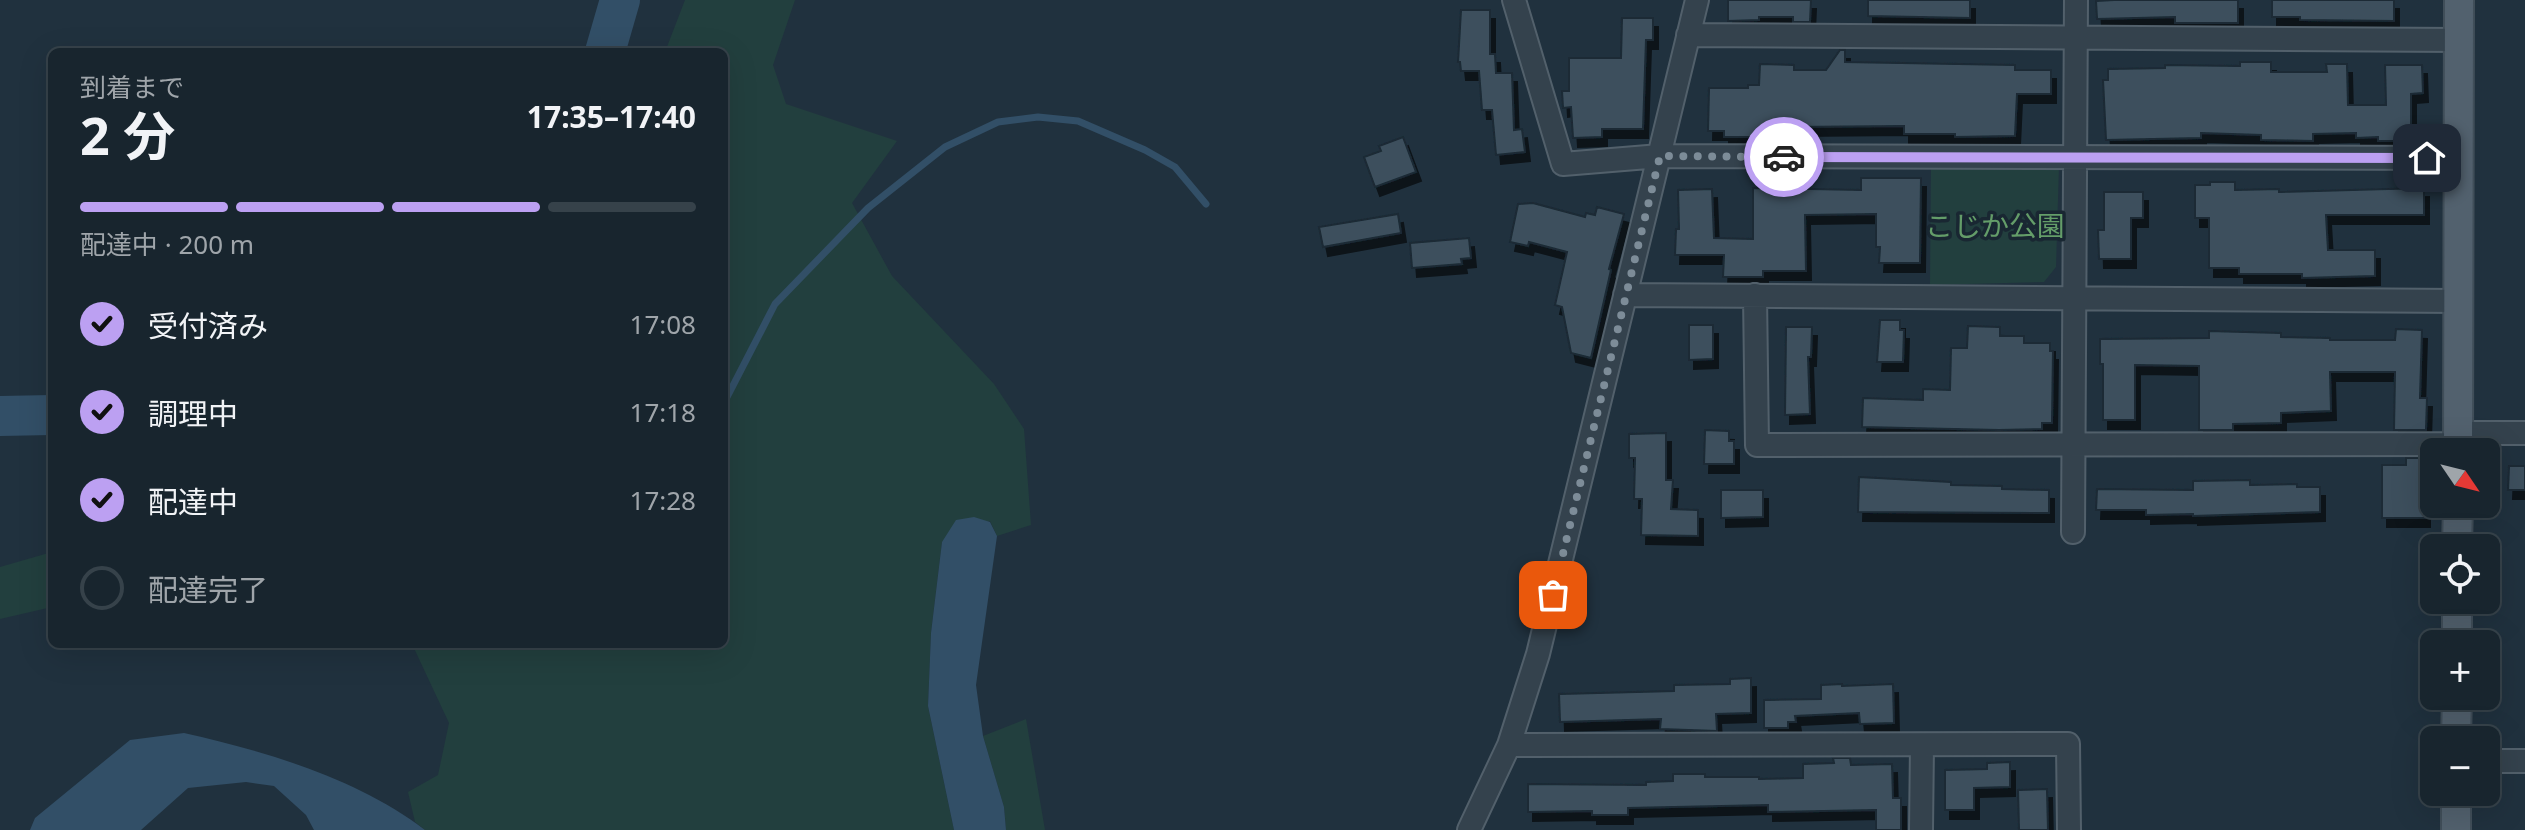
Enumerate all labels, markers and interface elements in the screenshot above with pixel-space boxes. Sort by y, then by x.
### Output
text: 到着まで [80,69,184,105]
text: 17:35–17:40 [527,96,696,137]
text: 2 分 [80,99,175,170]
courier [1744,117,1824,197]
pin [2393,124,2461,192]
icon: car [1762,135,1806,179]
icon: home [2405,136,2449,180]
park label: こじか公園 [1925,206,2065,244]
text: 配達中 · 200 m [80,226,254,262]
icon: check [80,302,124,346]
text: 受付済み [148,305,268,346]
text: 17:08 [630,306,696,342]
icon: check [80,390,124,434]
text: 調理中 [148,393,238,434]
text: 17:18 [630,394,696,430]
north arrow [2420,438,2500,518]
map controls [2420,438,2500,806]
icon: check [80,478,124,522]
text: 配達中 [148,481,238,522]
text: 17:28 [630,482,696,518]
button: locate [2420,534,2500,614]
pin [1519,561,1587,629]
text: 配達完了 [148,569,268,610]
icon: bag [1531,573,1575,617]
button: + [2420,630,2500,710]
button: − [2420,726,2500,806]

